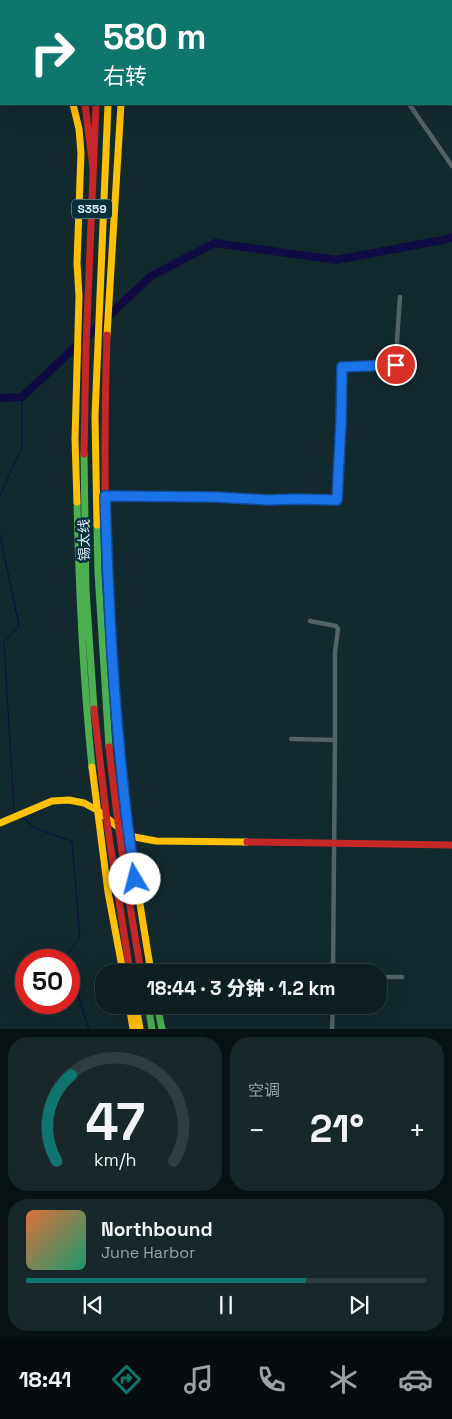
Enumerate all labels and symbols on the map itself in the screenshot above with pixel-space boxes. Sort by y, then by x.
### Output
road number: S359 [72,200,112,218]
pin [375,344,417,386]
street label: 锡太线 [75,519,93,561]
position arrow [108,852,160,904]
speed limit sign: 50 [15,949,80,1014]

